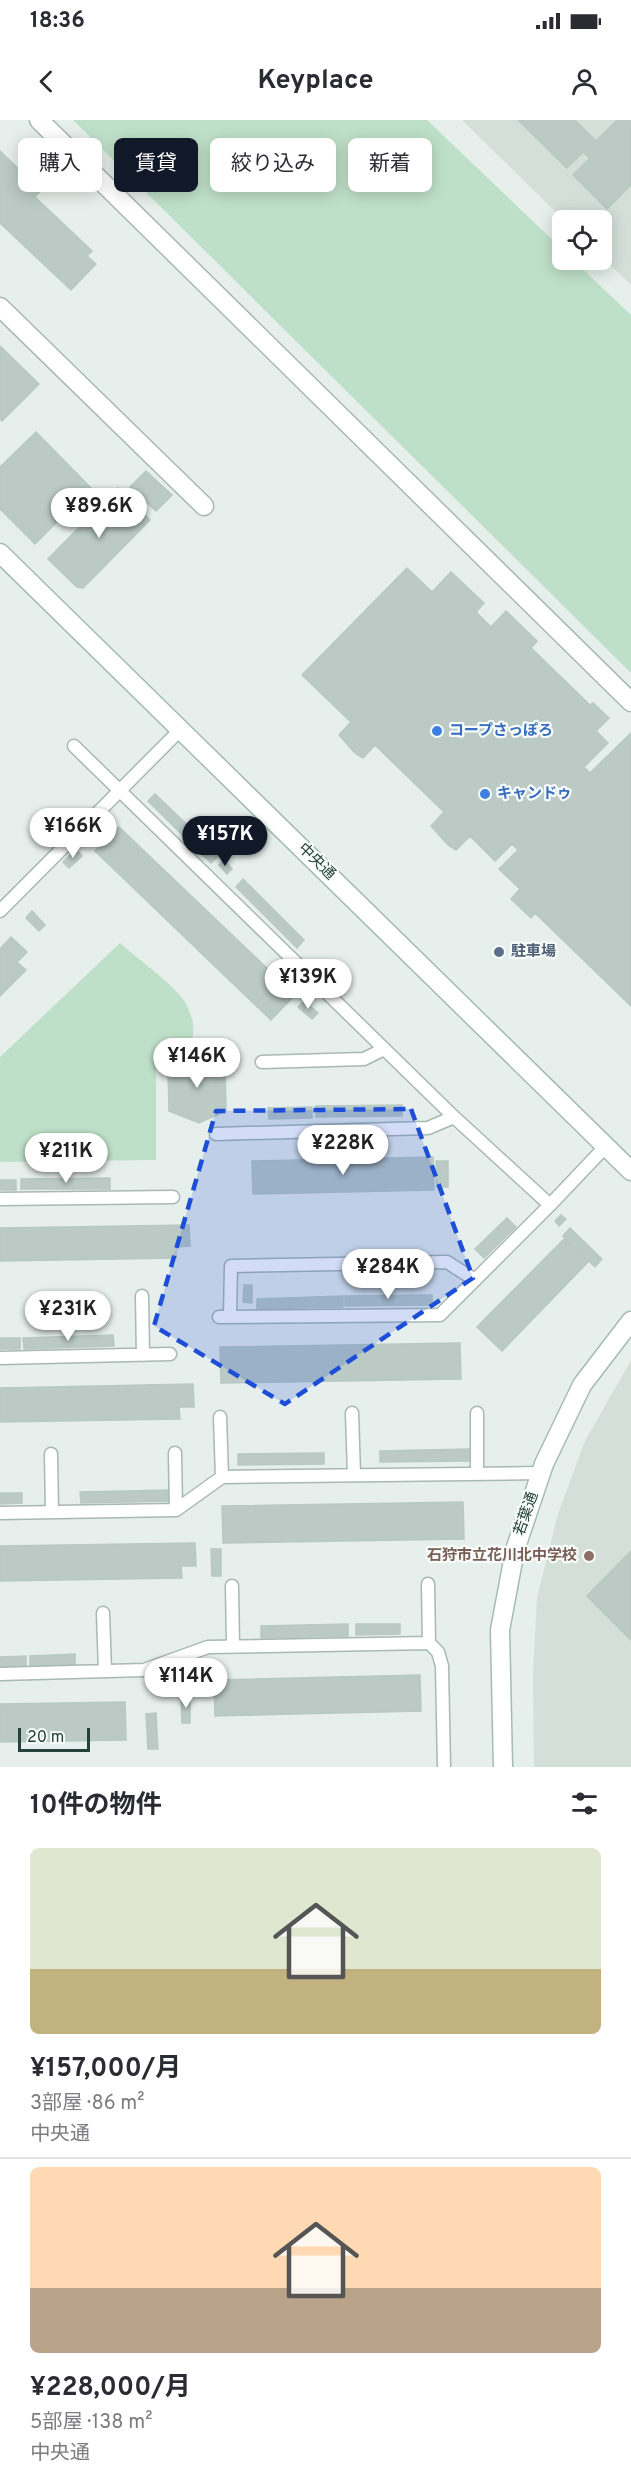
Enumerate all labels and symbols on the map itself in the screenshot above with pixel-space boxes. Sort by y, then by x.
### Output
pin: ¥89.6K [50,488,148,539]
place label: コープさっぽろ [449,722,553,741]
marker: コープさっぽろ [430,724,444,738]
place label: キャンドゥ [497,785,572,804]
marker: キャンドゥ [478,787,492,801]
pin: ¥166K [31,808,115,859]
pin: ¥157K [183,816,267,867]
street label: 中央通 [293,840,339,884]
place label: 駐車場 [511,943,556,962]
marker: 駐車場 [492,945,506,959]
pin: ¥139K [266,959,350,1010]
pin: ¥146K [155,1038,239,1089]
pin: ¥228K [301,1125,385,1176]
pin: ¥211K [24,1133,108,1184]
pin: ¥284K [346,1249,430,1300]
pin: ¥231K [26,1291,110,1342]
street label: 若葉通 [511,1490,543,1538]
place label: 石狩市立花川北中学校 [427,1547,577,1566]
marker: 石狩市立花川北中学校 [582,1549,596,1563]
pin: ¥114K [144,1658,228,1709]
scale bar [18,1725,90,1752]

